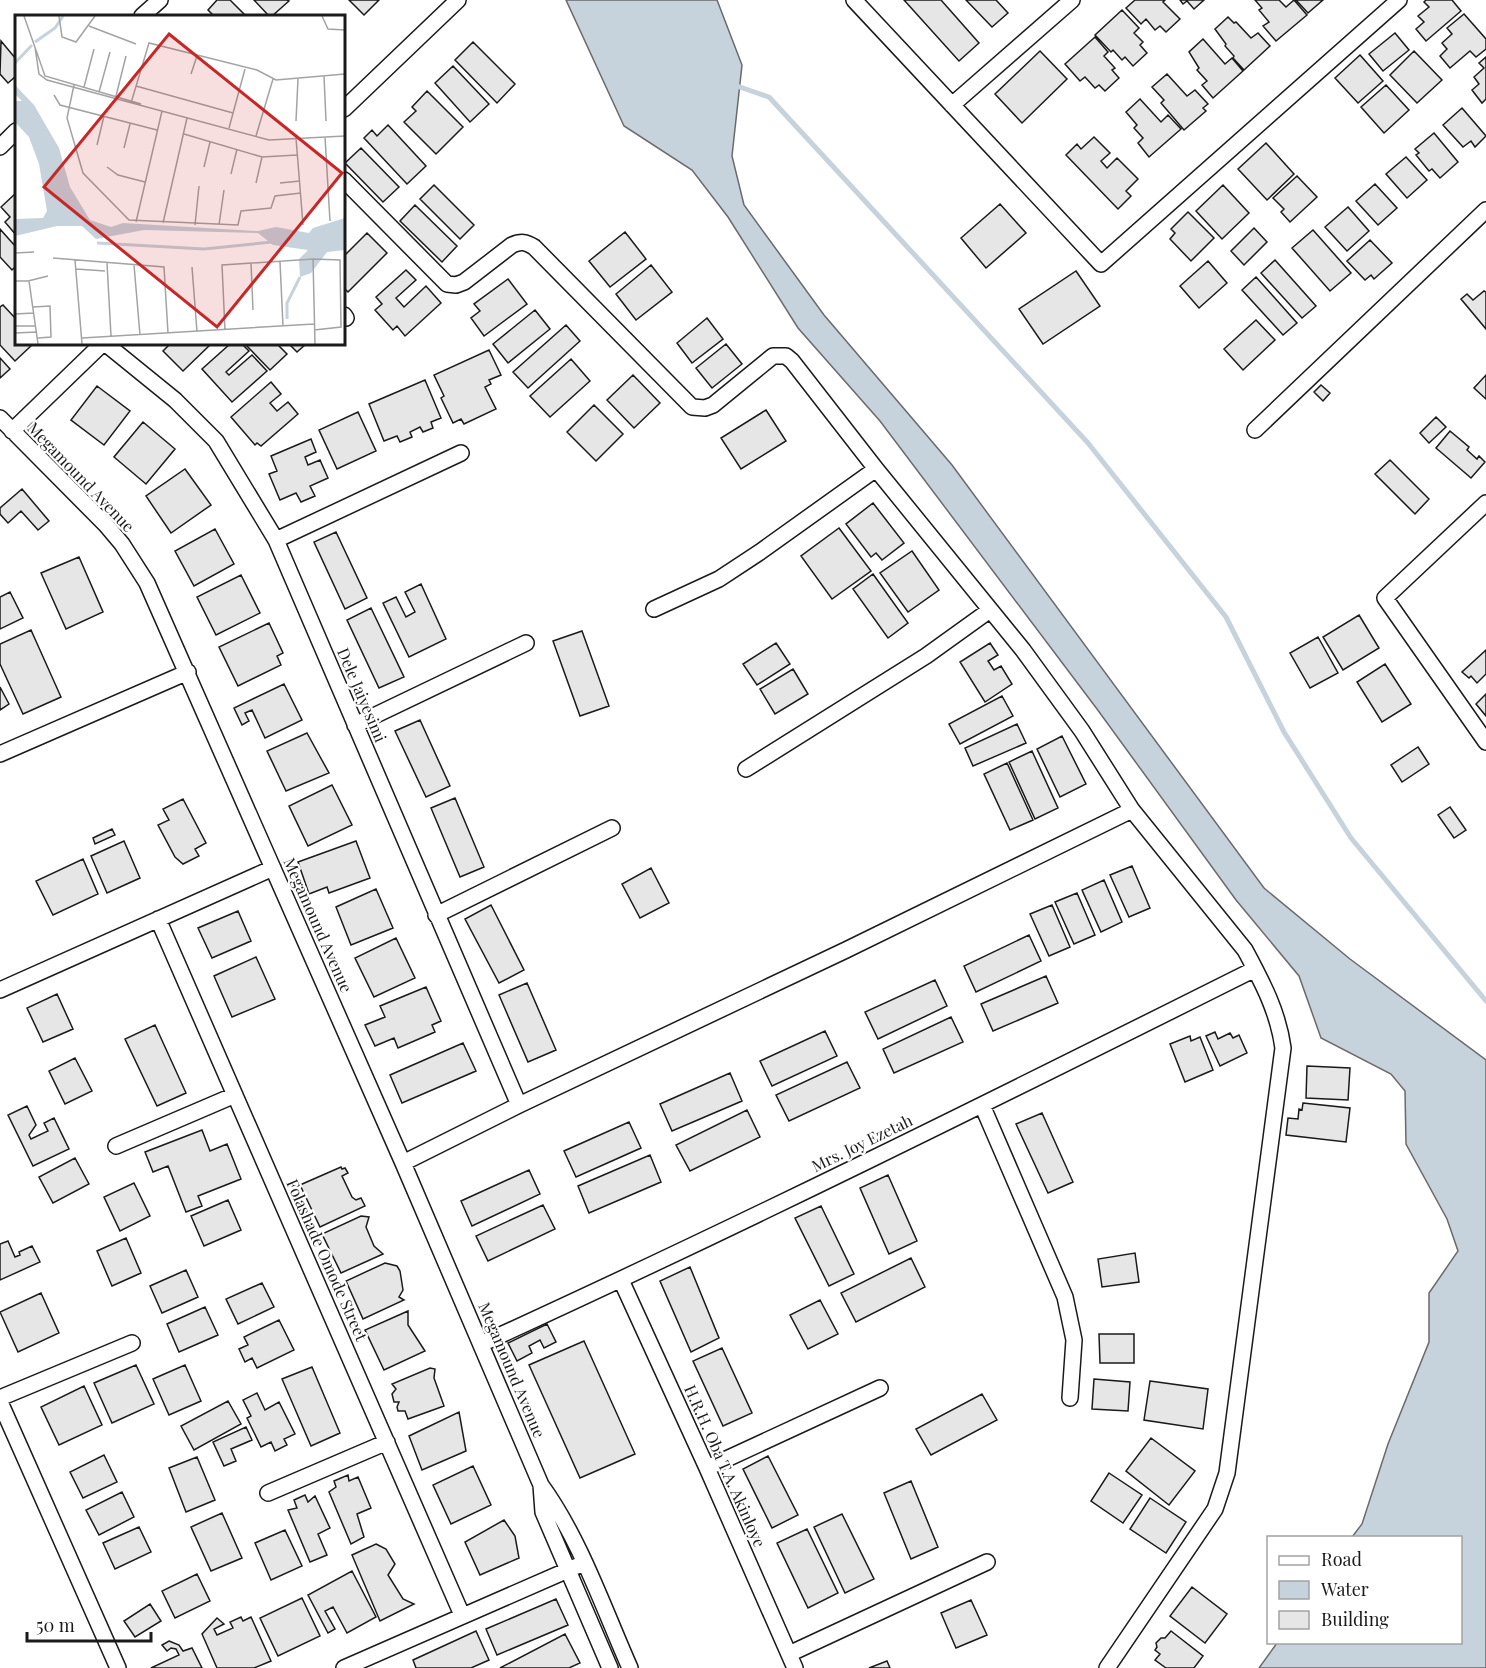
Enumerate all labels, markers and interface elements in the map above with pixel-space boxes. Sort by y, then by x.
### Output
inset map [15,15,345,345]
street label: Megamound Avenue [23,417,139,536]
street label: Dele Jaiyesimi [333,644,392,745]
street label: Megamound Avenue [279,854,358,995]
street label: Mrs. Joy Ezetah [808,1109,916,1176]
street label: Folashade Omode Street [282,1176,373,1344]
street label: Megamound Avenue [474,1299,551,1441]
street label: H.R.H. Oba T.A. Akinloye [680,1381,771,1550]
legend [1267,1536,1462,1644]
text: Road [1321,1547,1362,1571]
text: Water [1320,1577,1369,1601]
scale bar [27,1605,152,1643]
text: Building [1321,1607,1389,1631]
text: 50 m [36,1613,75,1637]

